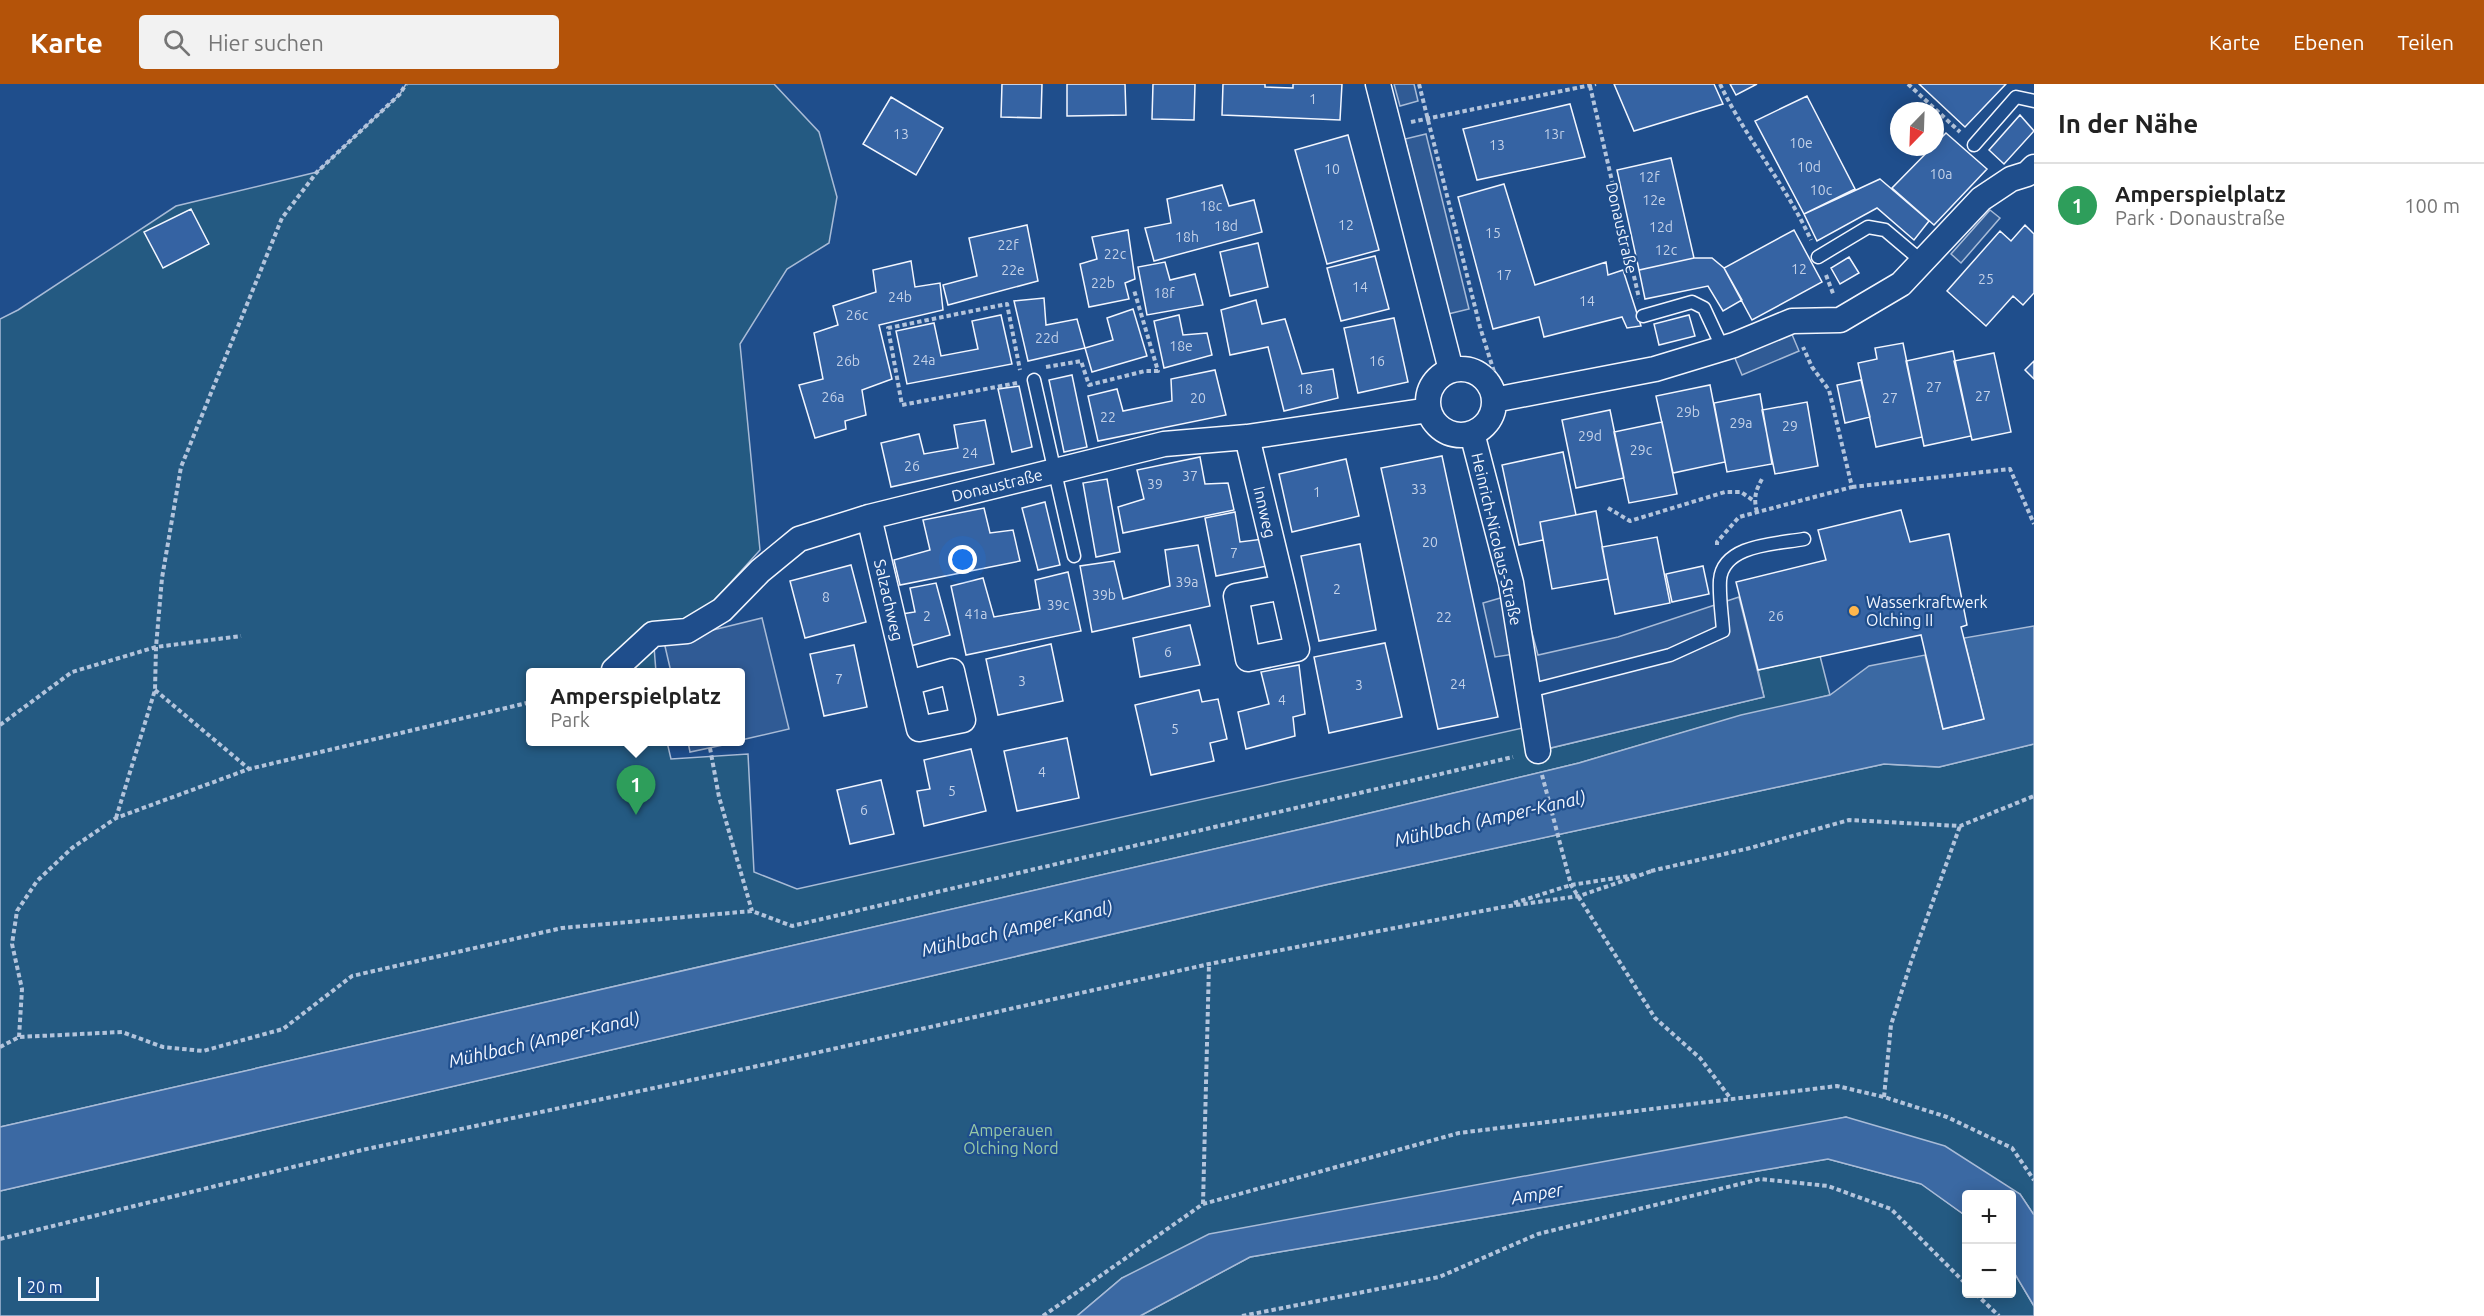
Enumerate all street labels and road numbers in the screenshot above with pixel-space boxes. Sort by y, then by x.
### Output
street label: Donaustraße [1603,181,1641,275]
street label: Heinrich-Nicolaus-Straße [1468,451,1526,627]
street label: Donaustraße [950,465,1044,505]
street label: Innweg [1250,484,1280,540]
street label: Salzachweg [871,557,907,643]

